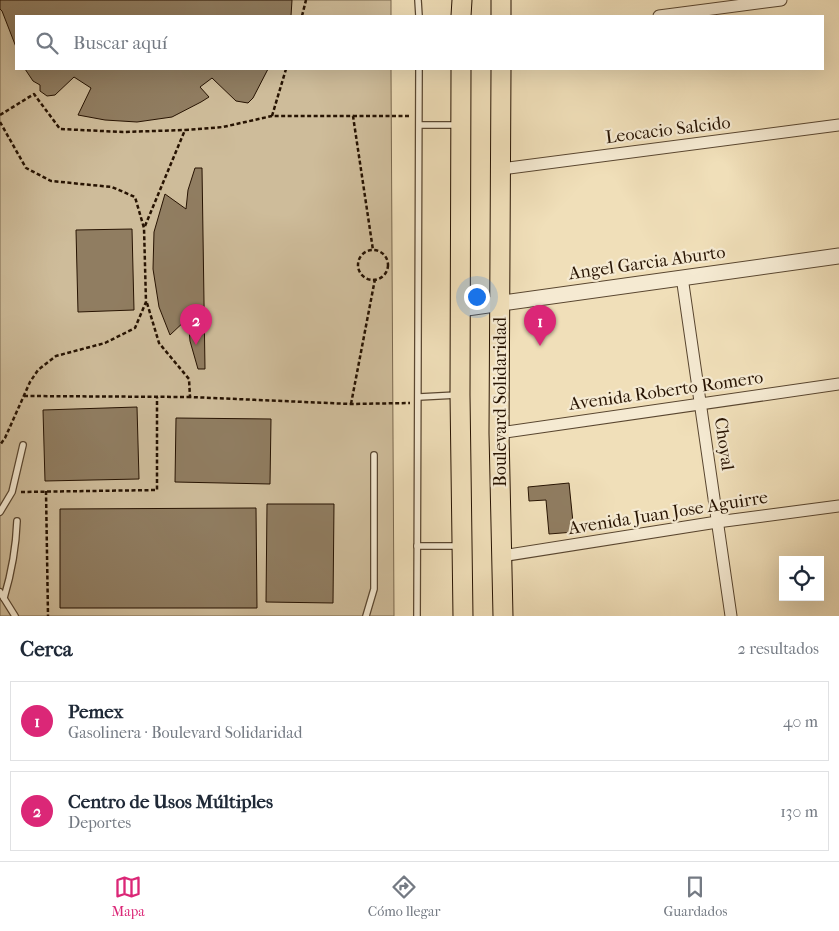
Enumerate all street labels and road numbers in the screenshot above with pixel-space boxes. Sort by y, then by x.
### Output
street label: Leocacio Salcido [604,112,732,148]
street label: Angel Garcia Aburto [566,242,727,285]
street label: Boulevard Solidaridad [490,317,511,487]
street label: Avenida Roberto Romero [566,367,765,415]
street label: Choyal [710,416,738,472]
street label: Avenida Juan Jose Aguirre [566,487,769,539]

